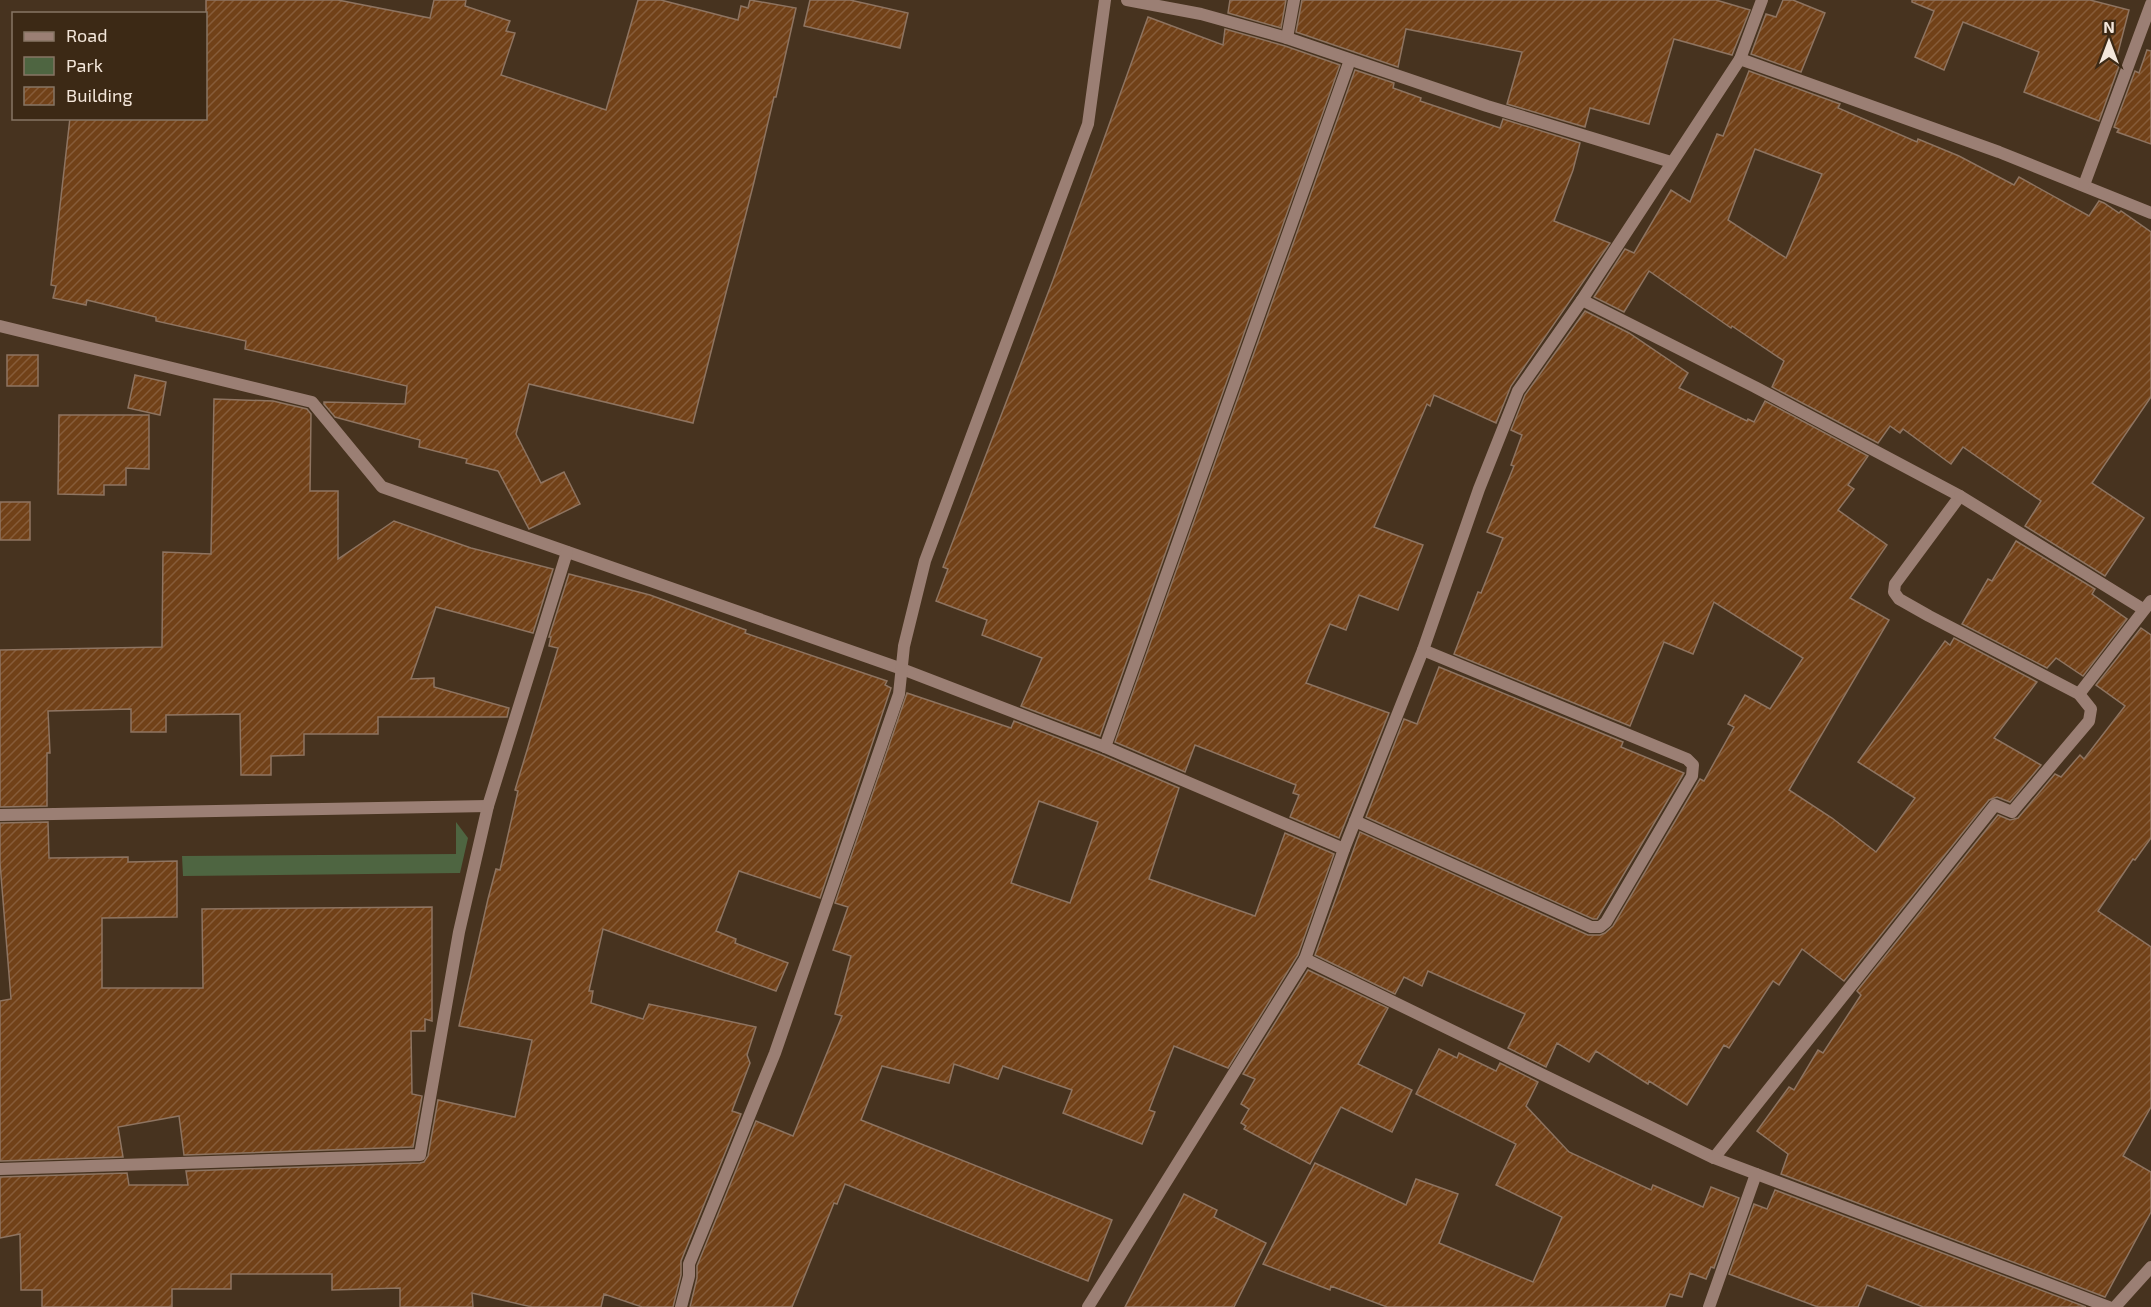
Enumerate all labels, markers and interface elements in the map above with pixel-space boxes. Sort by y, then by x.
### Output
legend [12,12,207,120]
north arrow [2079,12,2139,72]
text: N [2103,17,2115,36]
text: Road [66,24,107,46]
text: Park [66,54,103,76]
text: Building [66,84,133,106]

